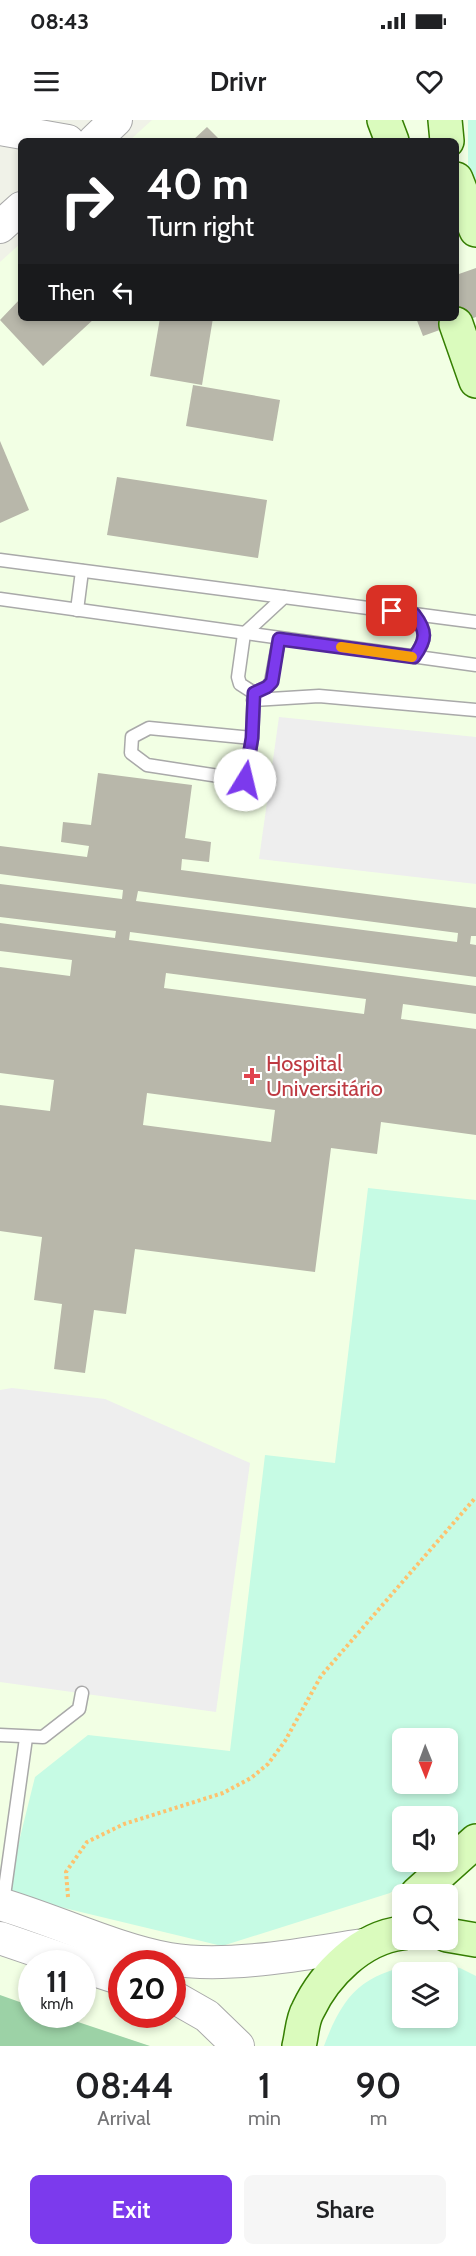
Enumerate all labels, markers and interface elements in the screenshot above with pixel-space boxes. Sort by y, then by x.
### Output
text: 08:43 [30,8,89,35]
icon: menu [30,65,63,98]
text: Drivr [210,65,266,98]
icon: heart [413,65,446,98]
text: 40 m [147,158,249,210]
icon: right [48,162,126,240]
text: Turn right [147,210,254,243]
icon: left [107,276,140,309]
text: Then [48,279,95,306]
pin [366,585,417,636]
icon: arrive [375,594,408,627]
position arrow [213,748,277,812]
place label: Hospital Universitário [266,1050,383,1102]
marker: Hospital Universitário [243,1067,261,1085]
north arrow [392,1728,458,1794]
map controls [392,1728,458,2028]
button: sound [392,1806,458,1872]
button: search [392,1884,458,1950]
speed limit sign: 20 [108,1950,186,2028]
button: layers [392,1962,458,2028]
text: 11 [46,1963,68,2000]
text: km/h [41,1995,73,2013]
text: 08:44 [75,2063,173,2107]
text: 1 [258,2063,271,2107]
text: 90 [356,2063,401,2107]
text: Arrival [97,2106,151,2130]
text: min [248,2106,281,2130]
text: m [370,2106,387,2130]
button: Exit [30,2175,232,2244]
button: Share [244,2175,446,2244]

